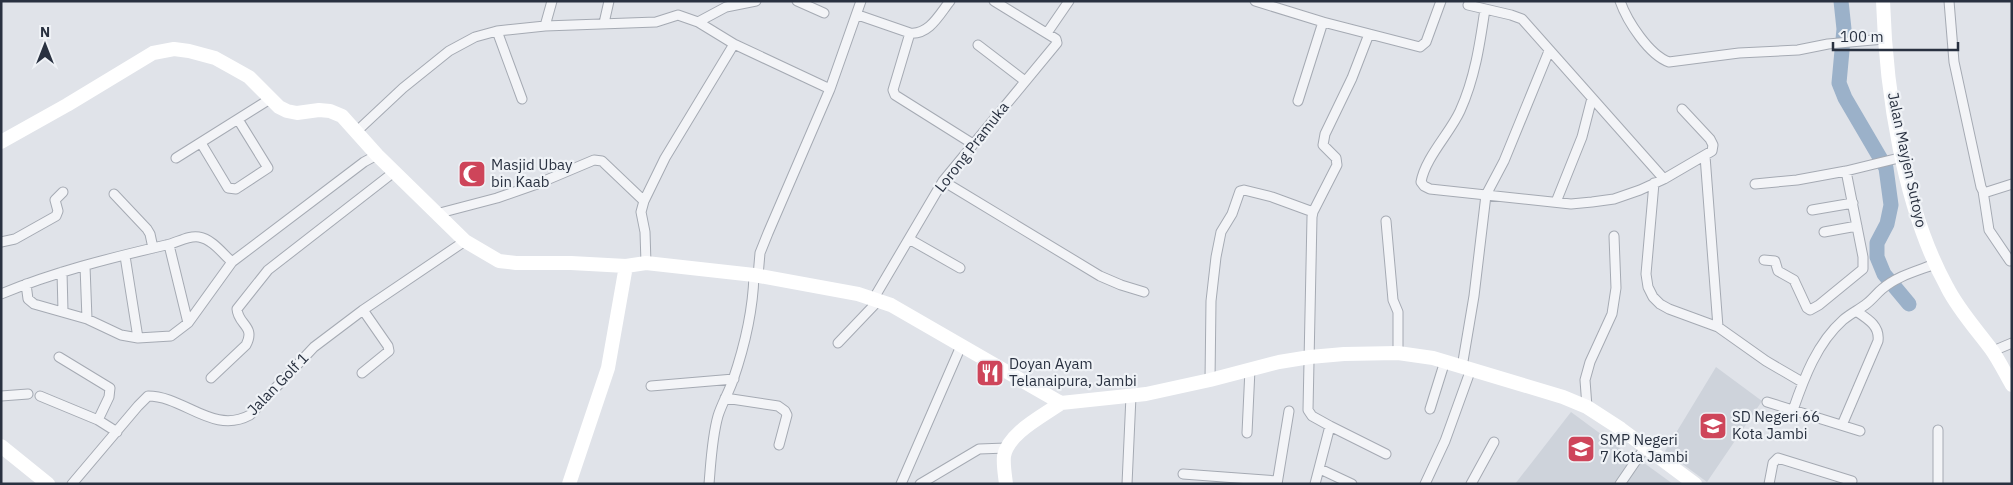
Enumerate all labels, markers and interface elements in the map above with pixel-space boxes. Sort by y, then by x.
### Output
north arrow [20,20,70,70]
scale bar [1833,20,1958,52]
text: N [40,23,50,41]
text: 100 m [1840,27,1884,46]
street label: Jalan Mayjen Sutoyo [1884,90,1931,229]
street label: Lorong Pramuka [930,98,1013,196]
place label: Masjid Ubay bin Kaab [491,155,573,191]
mosque icon: Masjid Ubay bin Kaab [457,159,487,189]
street label: Jalan Golf 1 [243,348,312,419]
place label: Doyan Ayam Telanaipura, Jambi [1009,354,1137,390]
restaurant icon: Doyan Ayam Telanaipura, Jambi [975,358,1005,388]
place label: SD Negeri 66 Kota Jambi [1732,407,1820,443]
school or university icon: SD Negeri 66 Kota Jambi [1698,411,1728,441]
place label: SMP Negeri 7 Kota Jambi [1600,430,1688,466]
school or university icon: SMP Negeri 7 Kota Jambi [1566,434,1596,464]

